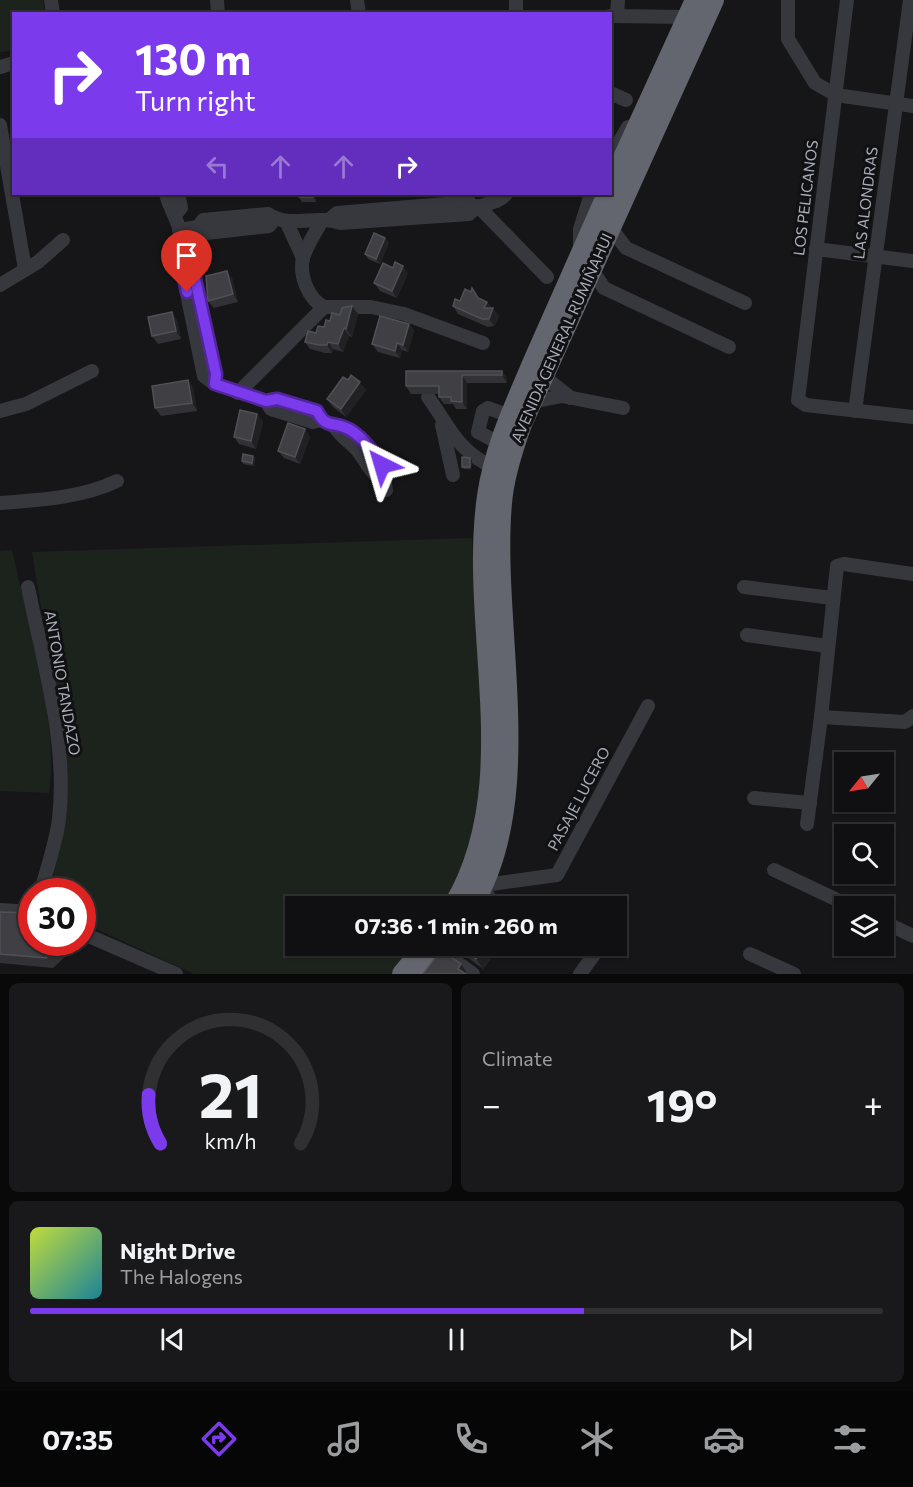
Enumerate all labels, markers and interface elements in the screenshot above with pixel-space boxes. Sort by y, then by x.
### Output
text: 130 m [135,32,251,84]
icon: right [36,36,114,114]
text: Turn right [135,84,255,117]
street label: LOS PELICANOS [789,139,821,257]
street label: LAS ALONDRAS [849,145,881,260]
icon: left [201,150,234,183]
icon: ahead [264,150,297,183]
icon: ahead [327,150,360,183]
icon: right [390,150,423,183]
pin [161,230,212,292]
street label: AVENIDA GENERAL RUMIÑAHUI [507,230,615,445]
icon: arrive [170,239,203,272]
position arrow [350,433,414,497]
street label: ANTONIO TANDAZO [41,609,85,757]
street label: PASAJE LUCERO [543,744,613,853]
north arrow [834,752,894,812]
map controls [834,752,894,956]
button: search [834,824,894,884]
speed limit sign: 30 [18,878,96,956]
button: layers [834,896,894,956]
text: 07:36 · 1 min · 260 m [354,912,558,939]
text: Climate [482,1046,552,1070]
text: 21 [199,1055,262,1131]
text: 19° [647,1076,717,1131]
text: − [482,1083,501,1124]
text: + [864,1083,883,1124]
text: km/h [204,1128,257,1154]
text: Night Drive [120,1237,235,1264]
text: The Halogens [120,1264,243,1288]
icon: previous [156,1323,189,1356]
icon: pause [440,1323,473,1356]
icon: next [724,1323,757,1356]
icon: directions [198,1418,240,1460]
icon: music [324,1418,366,1460]
icon: phone [450,1418,492,1460]
icon: climate [576,1418,618,1460]
icon: car [703,1418,745,1460]
icon: filters [829,1418,871,1460]
text: 07:35 [42,1423,113,1456]

